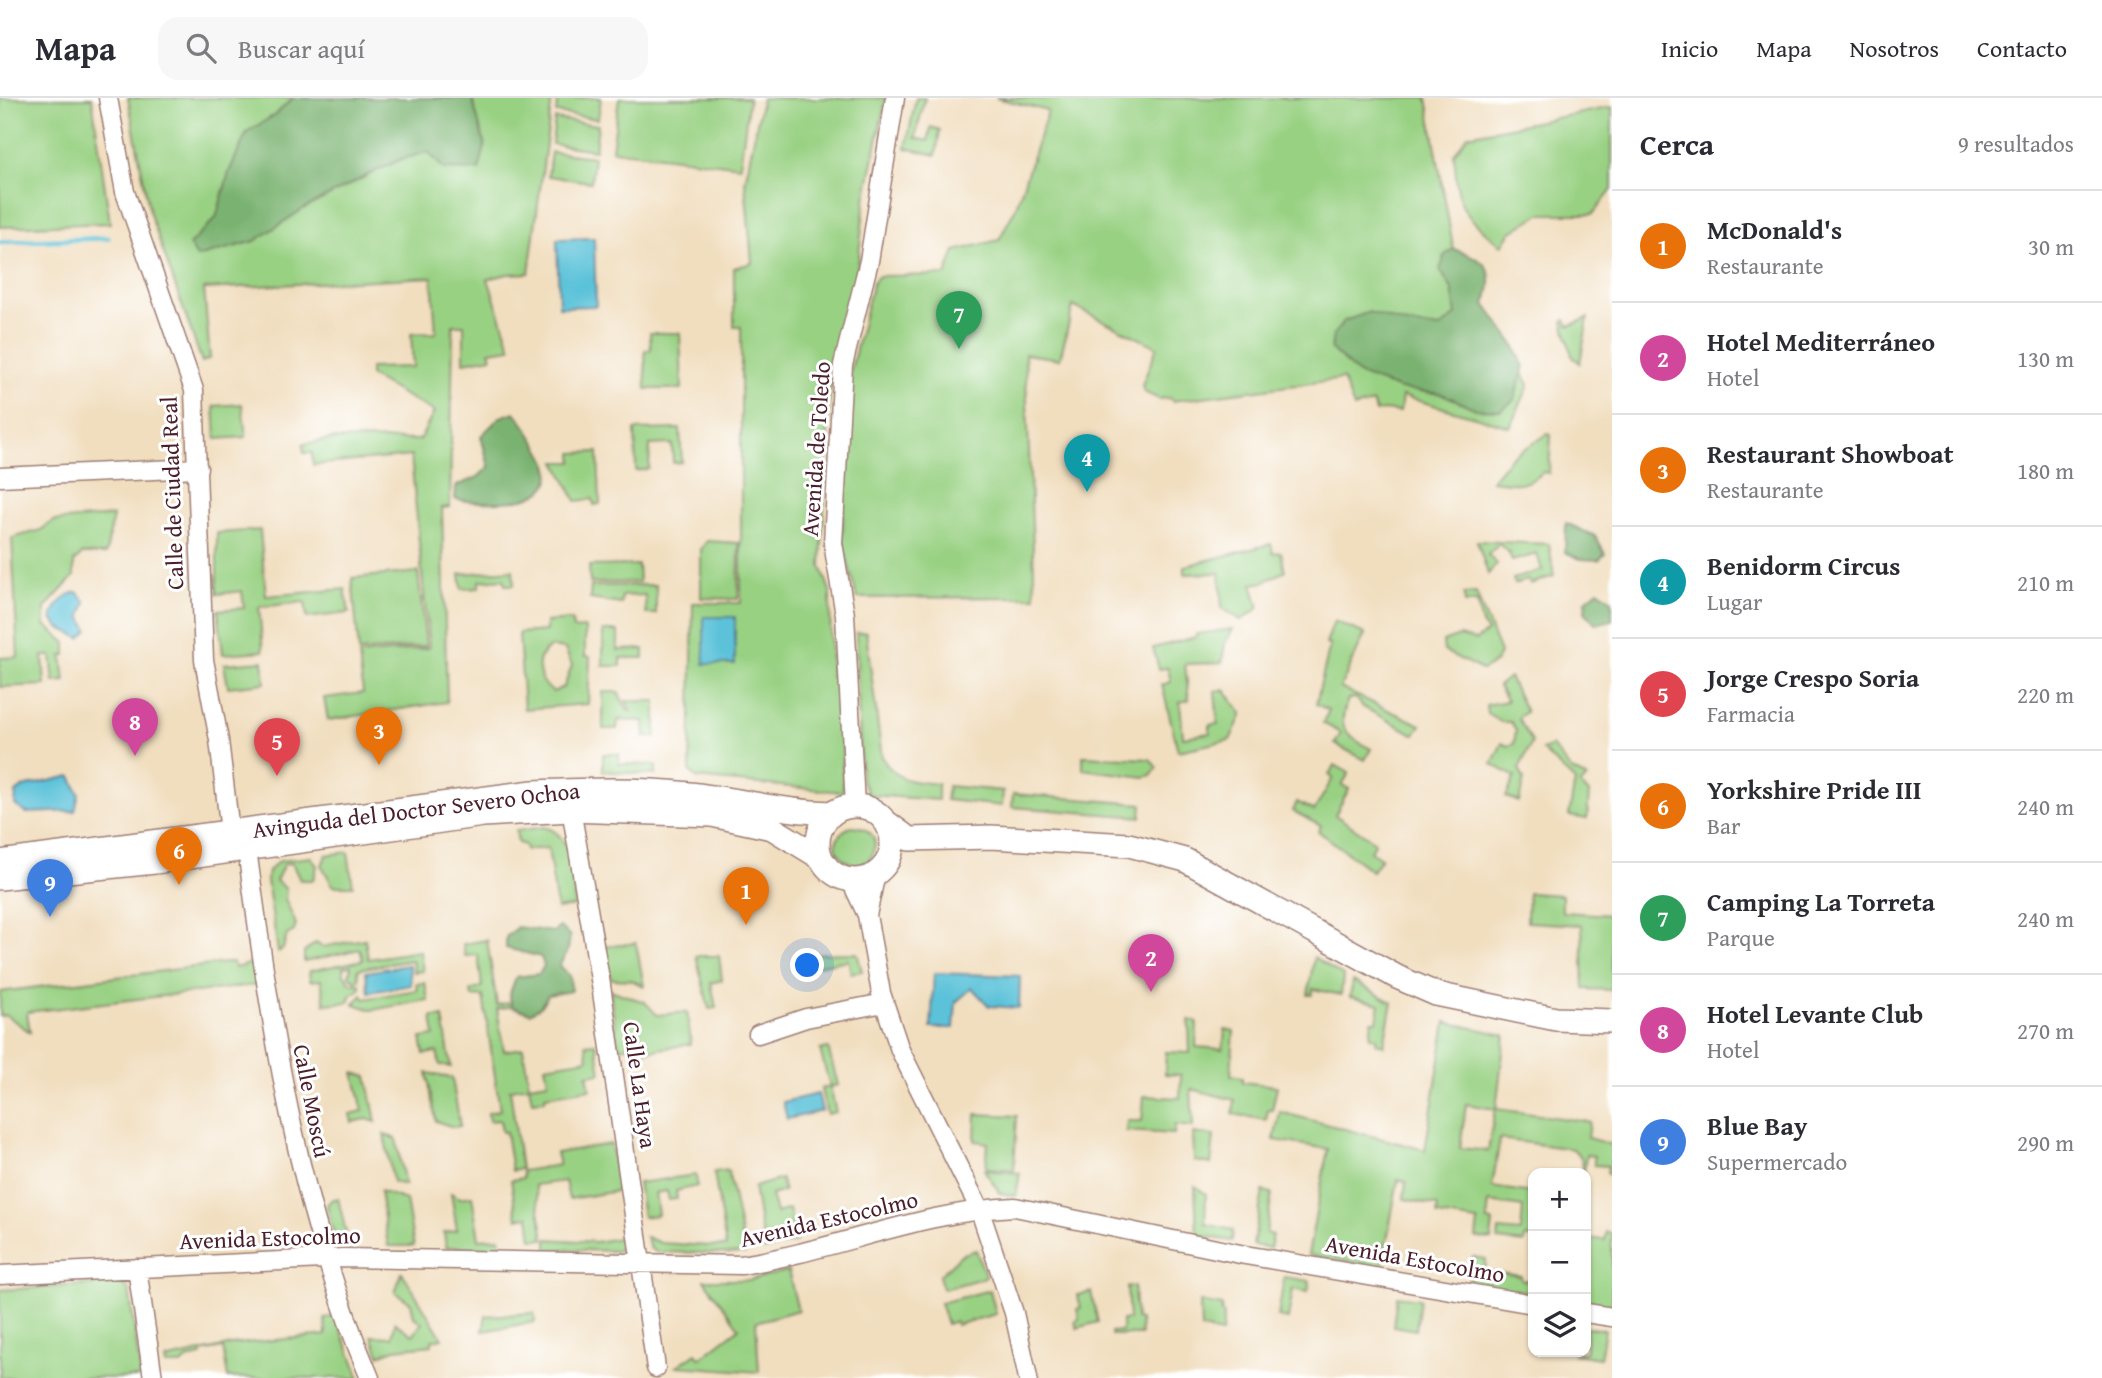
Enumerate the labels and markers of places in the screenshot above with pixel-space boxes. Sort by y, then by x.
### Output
pin: 7 [936,291,982,349]
pin: 4 [1064,434,1110,492]
pin: 8 [112,698,158,756]
pin: 3 [356,707,402,765]
pin: 5 [254,718,300,776]
pin: 6 [156,827,202,885]
pin: 9 [27,859,73,917]
pin: 1 [723,867,769,925]
pin: 2 [1128,934,1174,992]

